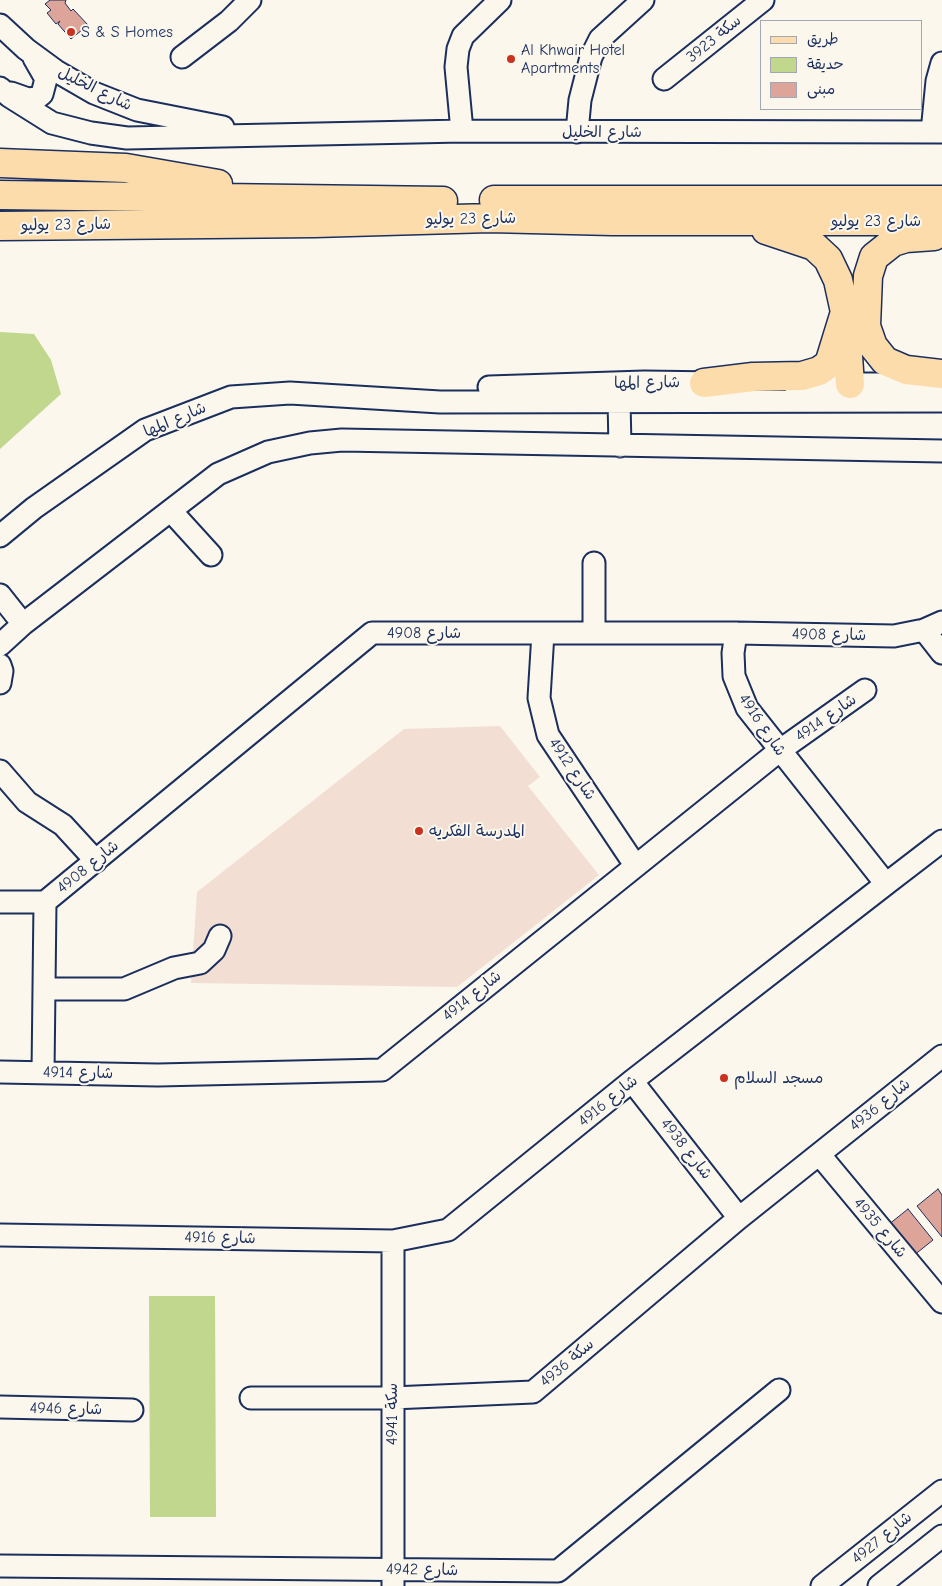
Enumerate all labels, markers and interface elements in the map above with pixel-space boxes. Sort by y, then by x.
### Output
street label: سكة 3923 [683,11,745,67]
legend [760,20,922,110]
place label: S & S Homes [81,22,173,42]
marker: S & S Homes [65,26,77,38]
text: طريق [807,30,839,48]
place label: Al Khwair Hotel Apartments [521,40,625,78]
marker: Al Khwair Hotel Apartments [505,53,517,65]
text: حديقة [807,55,844,73]
street label: شارع الخليل [55,63,135,115]
text: مبنى [807,80,835,98]
street label: شارع الخليل [562,122,642,142]
street label: شارع 23 يوليو [426,209,516,229]
street label: شارع 23 يوليو [831,211,921,231]
street label: شارع 23 يوليو [21,215,111,235]
street label: شارع المها [614,373,680,393]
street label: شارع المها [141,398,209,442]
street label: 4908 شارع [387,623,461,643]
street label: 4908 شارع [792,625,866,645]
street label: 4916 شارع [734,690,790,760]
street label: 4914 شارع [792,690,860,746]
street label: 4912 شارع [544,734,600,804]
place label: المدرسة الفكريه [429,821,525,841]
marker: المدرسة الفكريه [413,825,425,837]
street label: 4908 شارع [53,836,123,898]
street label: 4914 شارع [439,966,505,1026]
street label: 4914 شارع [43,1063,113,1083]
place label: مسجد السلام [734,1068,823,1088]
street label: 4916 شارع [574,1071,642,1131]
marker: مسجد السلام [718,1072,730,1084]
street label: 4936 شارع [846,1075,914,1135]
street label: شارع 4938 [656,1115,716,1183]
street label: 4935 شارع [849,1194,911,1262]
street label: 4916 شارع [184,1228,256,1248]
street label: سكة 4936 [536,1335,598,1391]
street label: سكة 4941 [382,1383,402,1445]
street label: 4946 شارع [30,1399,102,1419]
street label: شارع 4927 [848,1508,916,1568]
street label: 4942 شارع [386,1560,458,1580]

